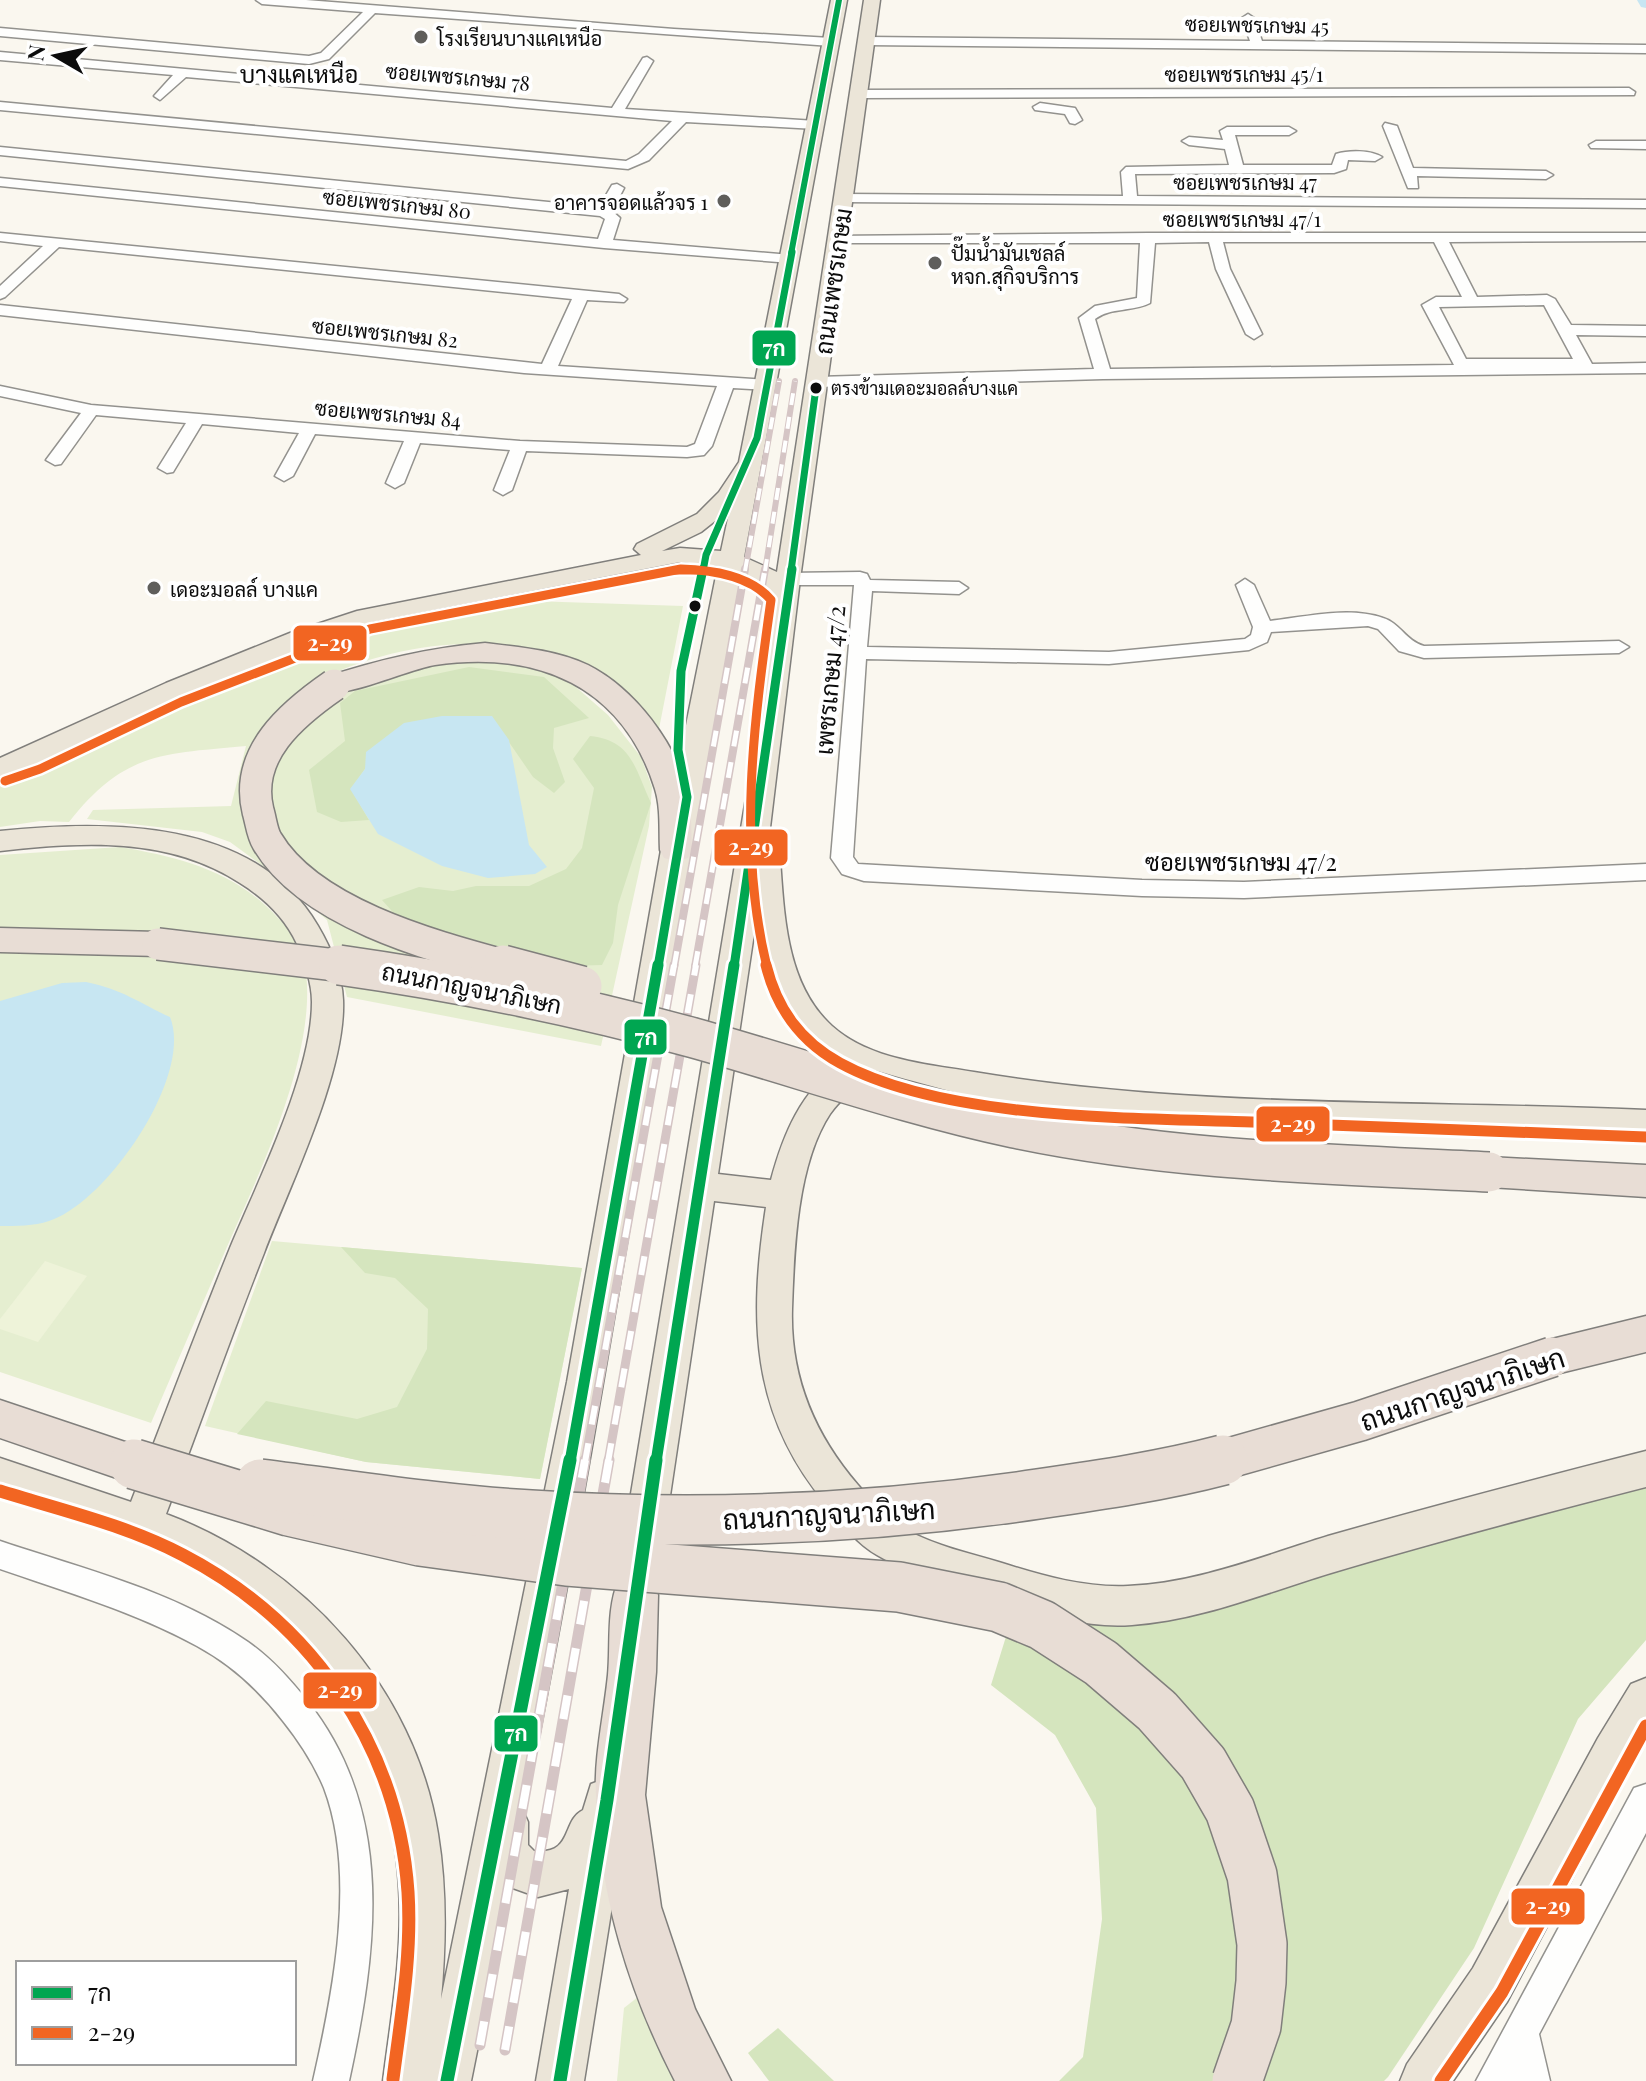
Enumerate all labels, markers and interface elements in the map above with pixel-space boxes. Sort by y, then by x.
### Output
street label: ซอยเพชรเกษม 45 [1185,9,1329,39]
north arrow [16,16,96,96]
place label: โรงเรียนบางแคเหนือ [436,24,602,51]
marker: โรงเรียนบางแคเหนือ [412,28,430,46]
text: N [19,42,51,63]
street label: ซอยเพชรเกษม 78 [385,56,531,96]
district label: บางแคเหนือ [240,57,358,89]
street label: ซอยเพชรเกษม 45/1 [1165,60,1324,87]
street label: ซอยเพชรเกษม 47 [1173,168,1317,195]
street label: ซอยเพชรเกษม 80 [322,182,472,224]
place label: อาคารจอดแล้วจร 1 [554,188,708,215]
marker: อาคารจอดแล้วจร 1 [715,192,733,210]
street label: ซอยเพชรเกษม 47/1 [1163,205,1321,232]
street label: ถนนเพชรเกษม [806,206,858,356]
place label: ปั๊มน้ำมันเชลล์ หจก.สุกิจบริการ [951,236,1079,291]
marker: ปั๊มน้ำมันเชลล์ หจก.สุกิจบริการ [926,254,944,272]
street label: ซอยเพชรเกษม 82 [311,311,459,353]
line badge: 7ก [751,329,797,367]
text: 7ก [762,332,786,362]
place label: ตรงข้ามเดอะมอลล์บางแค [831,376,1018,400]
marker: ตรงข้ามเดอะมอลล์บางแค [808,380,824,396]
street label: ซอยเพชรเกษม 84 [314,393,462,433]
place label: เดอะมอลล์ บางแค [170,575,318,602]
marker: เดอะมอลล์ บางแค [145,579,163,597]
unlabelled marker [687,598,703,614]
street label: เพชรเกษม 47/2 [807,604,851,756]
line badge: 2-29 [292,624,368,662]
text: 2-29 [307,627,353,657]
line badge: 2-29 [713,828,789,867]
text: 2-29 [728,831,774,861]
street label: ซอยเพชรเกษม 47/2 [1145,845,1337,877]
street label: ถนนกาญจนาภิเษก [379,954,565,1020]
line badge: 7ก [623,1018,668,1056]
text: 7ก [634,1021,658,1051]
line badge: 2-29 [1255,1105,1331,1143]
text: 2-29 [1270,1108,1316,1138]
street label: ถนนกาญจนาภิเษก [1355,1338,1569,1439]
street label: ถนนกาญจนาภิเษก [722,1489,936,1538]
line badge: 2-29 [302,1671,378,1710]
text: 2-29 [317,1674,363,1704]
line badge: 7ก [493,1714,539,1753]
text: 7ก [504,1717,528,1747]
line badge: 2-29 [1510,1887,1586,1926]
text: 2-29 [1525,1890,1571,1920]
legend [16,1961,296,2065]
text: 7ก [88,1975,112,2007]
text: 2-29 [88,2015,135,2047]

